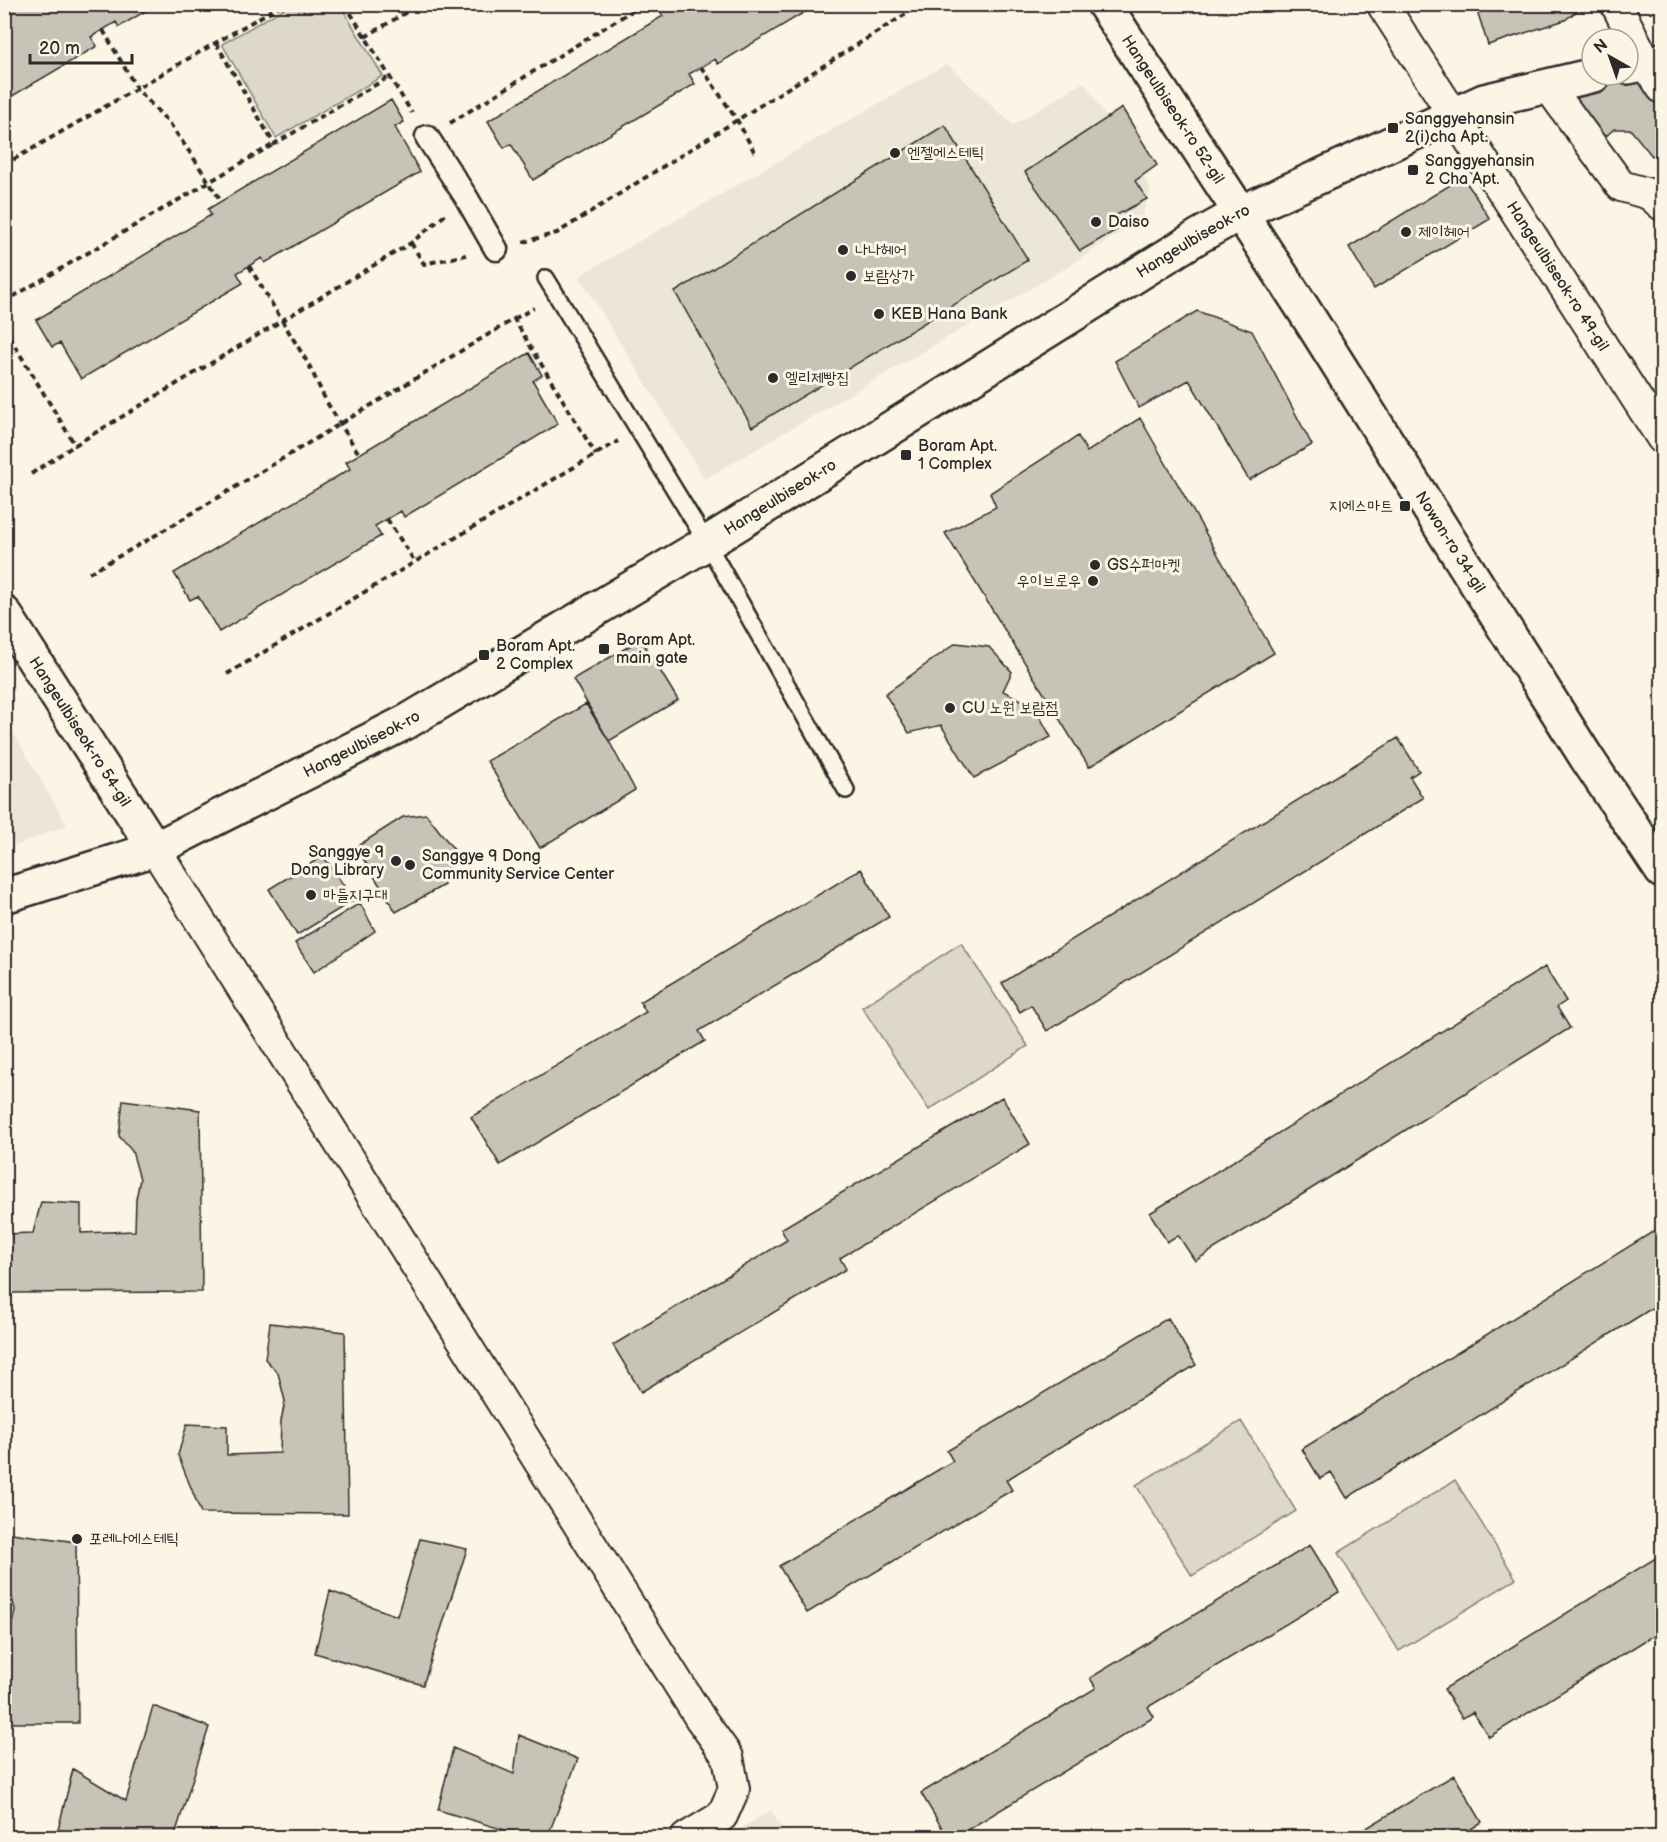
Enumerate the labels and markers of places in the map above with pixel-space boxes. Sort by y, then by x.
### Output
place label: Sanggyehansin 2(i)cha Apt. [1405,110,1515,147]
marker: Sanggyehansin 2(i)cha Apt. [1386,121,1400,135]
place label: 엔젤에스테틱 [907,144,984,163]
marker: 엔젤에스테틱 [888,146,902,160]
place label: Sanggyehansin 2 Cha Apt. [1425,152,1535,189]
marker: Sanggyehansin 2 Cha Apt. [1406,163,1420,177]
place label: Daiso [1108,213,1149,232]
marker: Daiso [1089,215,1103,229]
place label: 제이헤어 [1418,223,1470,242]
marker: 제이헤어 [1399,225,1413,239]
place label: 나나헤어 [855,241,907,260]
marker: 나나헤어 [836,243,850,257]
place label: 보람상가 [863,267,915,286]
marker: 보람상가 [844,269,858,283]
place label: KEB Hana Bank [891,305,1007,324]
marker: KEB Hana Bank [872,307,886,321]
place label: 엘리제빵집 [785,369,849,388]
marker: 엘리제빵집 [766,371,780,385]
place label: Boram Apt. 1 Complex [918,437,997,474]
marker: Boram Apt. 1 Complex [899,448,913,462]
place label: 지에스마트 [1329,497,1393,516]
marker: 지에스마트 [1398,499,1412,513]
place label: GS수퍼마켓 [1107,556,1180,575]
marker: GS수퍼마켓 [1088,558,1102,572]
place label: 우이브로우 [1017,572,1081,591]
marker: 우이브로우 [1086,574,1100,588]
place label: Boram Apt. main gate [616,631,695,668]
place label: Boram Apt. 2 Complex [496,637,575,674]
marker: Boram Apt. main gate [597,642,611,656]
marker: Boram Apt. 2 Complex [477,648,491,662]
place label: CU 노원 보람점 [962,699,1058,718]
marker: CU 노원 보람점 [943,701,957,715]
place label: Sanggye 9 Dong Library [291,843,385,880]
place label: Sanggye 9 Dong Community Service Center [422,847,614,884]
marker: Sanggye 9 Dong Library [389,854,403,868]
marker: Sanggye 9 Dong Community Service Center [403,858,417,872]
place label: 마들지구대 [323,886,388,905]
marker: 마들지구대 [304,888,318,902]
place label: 포레나에스테틱 [89,1530,179,1549]
marker: 포레나에스테틱 [70,1532,84,1546]

